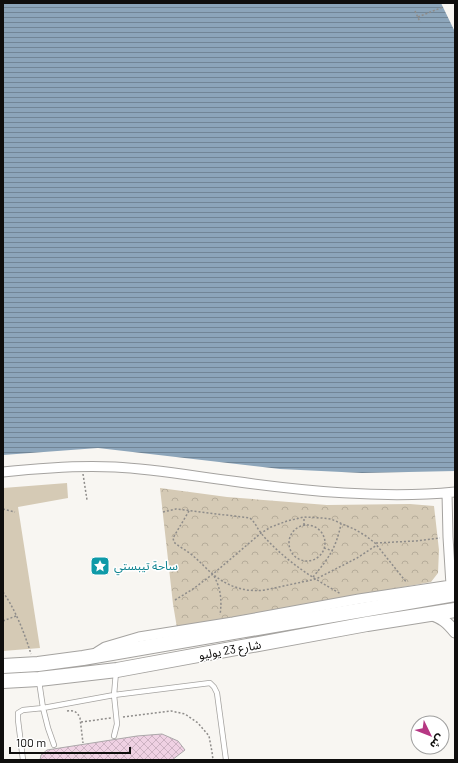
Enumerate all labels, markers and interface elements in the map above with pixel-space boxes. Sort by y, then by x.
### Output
place icon: ساحة تيبستي [89,555,111,577]
place label: ساحة تيبستي [114,558,178,576]
street label: شارع 23 يوليو [197,637,263,664]
north arrow [410,715,450,755]
scale bar [10,729,130,755]
text: ش [427,732,448,752]
text: 100 m [16,735,46,749]

